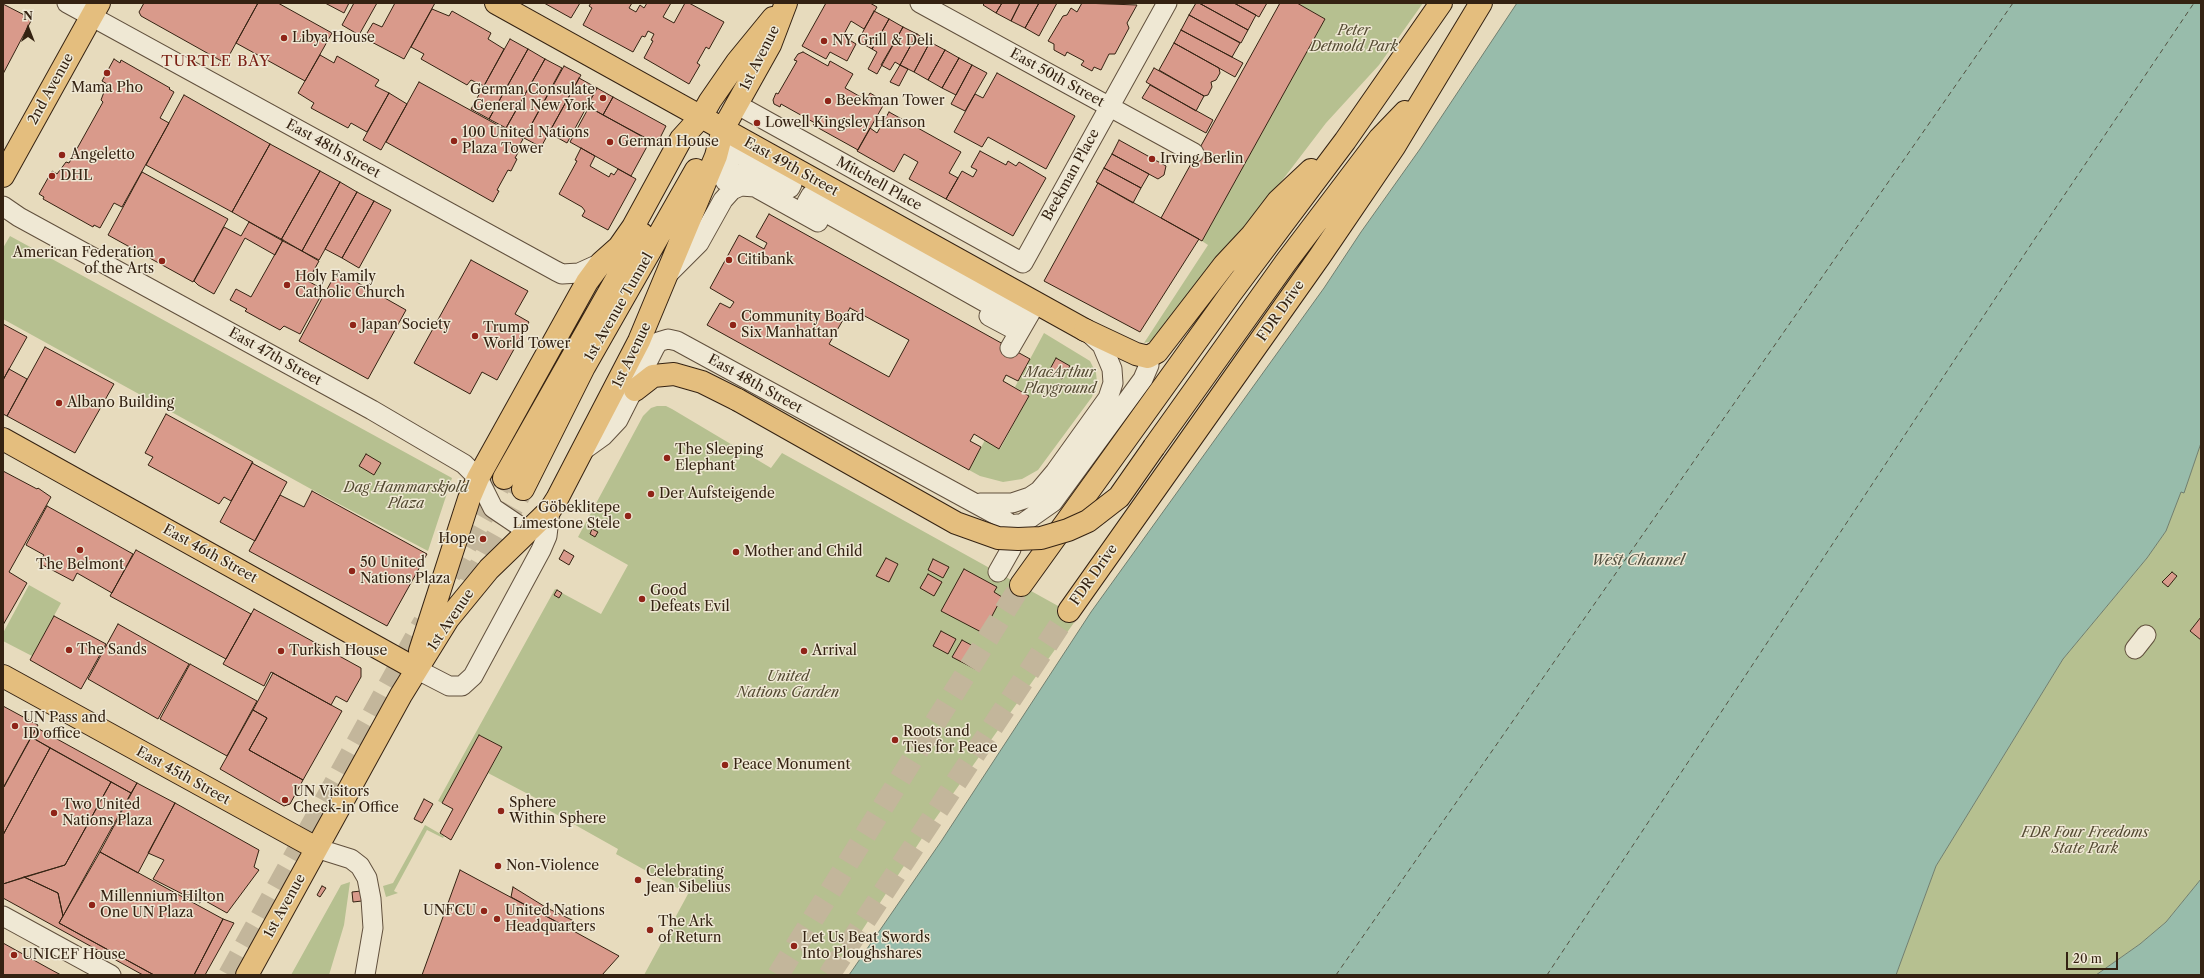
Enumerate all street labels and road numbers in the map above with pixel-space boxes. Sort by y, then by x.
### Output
street label: 1st Avenue [737,23,783,93]
street label: East 50th Street [1007,45,1107,111]
street label: 2nd Avenue [25,50,77,128]
street label: East 48th Street [283,116,383,182]
street label: Beekman Place [1039,126,1103,224]
street label: East 49th Street [741,134,841,200]
street label: Mitchell Place [833,154,925,214]
street label: 1st Avenue Tunnel [581,250,657,364]
street label: FDR Drive [1254,277,1308,345]
street label: 1st Avenue [609,320,655,390]
street label: East 47th Street [226,324,324,390]
street label: East 48th Street [705,351,805,417]
street label: East 46th Street [160,521,260,587]
street label: FDR Drive [1067,541,1121,609]
street label: 1st Avenue [424,586,478,654]
street label: East 45th Street [133,743,233,809]
street label: 1st Avenue [261,871,309,941]

